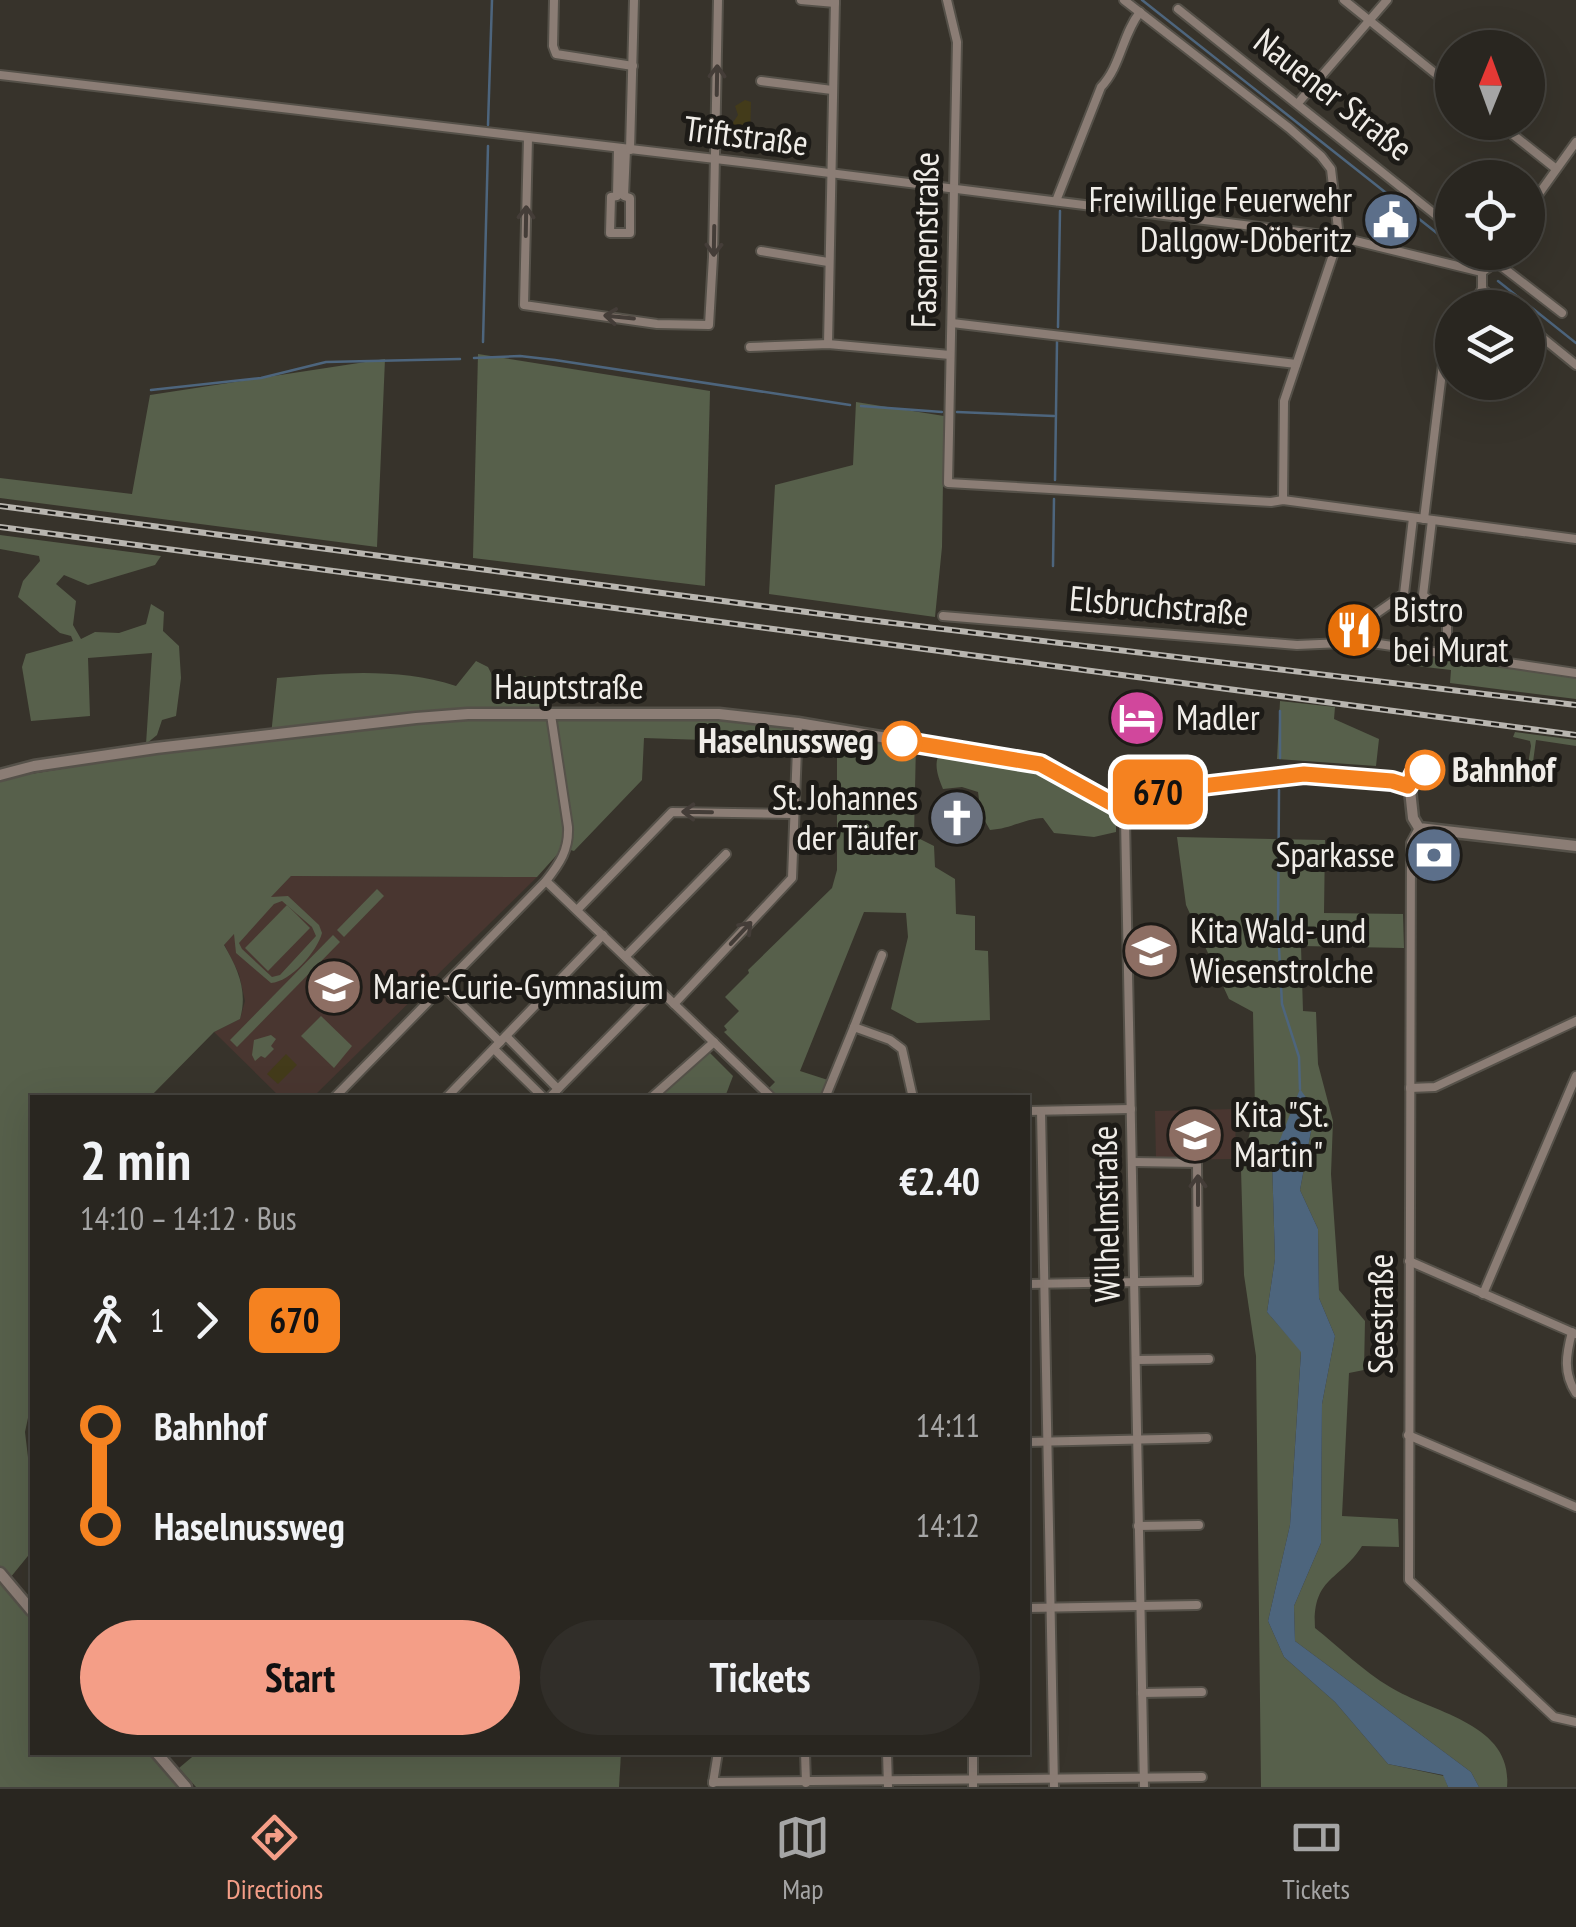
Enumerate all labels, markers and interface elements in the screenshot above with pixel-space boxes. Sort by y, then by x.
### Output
street label: Nauener Straße [1245,18,1422,171]
north arrow [1435,30,1545,140]
map controls [1435,30,1545,400]
one-way arrow [708,65,726,98]
street label: Triftstraße [681,105,811,165]
street label: Fasanenstraße [899,152,949,328]
button: locate [1435,160,1545,270]
place label: Freiwillige Feuerwehr Dallgow-Döberitz [1089,176,1352,262]
public building icon: Freiwillige Feuerwehr Dallgow-Döberitz [1361,190,1421,250]
one-way arrow [516,206,535,238]
one-way arrow [704,224,723,256]
button: layers [1435,290,1545,400]
one-way arrow [603,308,636,327]
street label: Elsbruchstraße [1068,574,1250,636]
place label: Bistro bei Murat [1393,586,1509,672]
restaurant icon: Bistro bei Murat [1324,600,1384,660]
street label: Hauptstraße [494,663,644,709]
hotel icon: Madler [1107,688,1167,748]
place label: Madler [1176,694,1260,740]
place label: Haselnussweg [698,717,874,763]
marker: Haselnussweg [883,722,921,760]
place label: Bahnhof [1452,746,1557,792]
marker: Bahnhof [1406,751,1444,789]
line badge: 670 [1100,760,1216,824]
text: 670 [1133,769,1183,815]
place label: St. Johannes der Täufer [772,774,918,860]
church icon: St. Johannes der Täufer [927,788,987,848]
one-way arrow [681,803,713,822]
bank icon: Sparkasse [1404,825,1464,885]
place label: Sparkasse [1276,831,1395,877]
place label: Kita Wald- und Wiesenstrolche [1190,907,1374,993]
school or university icon: Kita Wald- und Wiesenstrolche [1121,921,1181,981]
one-way arrow [729,922,753,946]
school or university icon: Marie-Curie-Gymnasium [304,957,364,1017]
place label: Marie-Curie-Gymnasium [373,963,664,1009]
place label: Kita "St. Martin" [1234,1091,1329,1177]
school or university icon: Kita "St. Martin" [1165,1105,1225,1165]
text: 2 min [80,1124,191,1195]
street label: Wilhelmstraße [1080,1125,1130,1303]
text: €2.40 [899,1156,980,1205]
one-way arrow [1188,1174,1208,1206]
text: 14:10 – 14:12 · Bus [80,1197,297,1239]
street label: Seestraße [1357,1254,1403,1374]
icon: walk [80,1293,135,1348]
icon: forward [179,1293,234,1348]
text: 670 [269,1297,320,1343]
text: 1 [150,1299,164,1341]
text: Bahnhof [154,1401,266,1450]
text: 14:11 [916,1404,980,1446]
text: Haselnussweg [154,1501,345,1550]
text: 14:12 [916,1504,980,1546]
button: Start [80,1620,520,1735]
button: Tickets [540,1620,980,1735]
tab: Directions [226,1810,323,1907]
tab: Map [775,1810,830,1907]
tab: Tickets [1282,1810,1350,1907]

